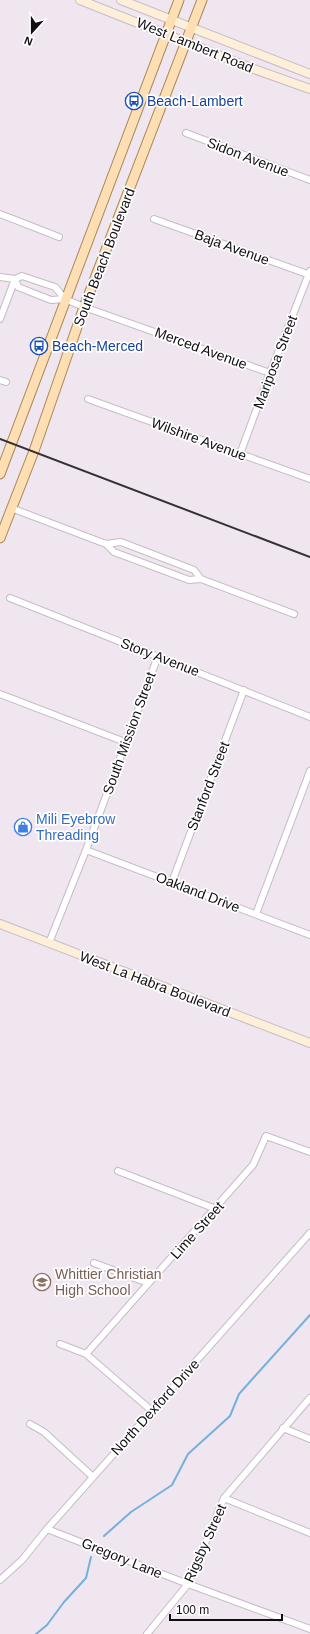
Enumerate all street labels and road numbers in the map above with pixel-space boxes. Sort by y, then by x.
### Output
street label: West Lambert Road [134,14,256,76]
street label: Sidon Avenue [205,134,291,180]
street label: South Beach Boulevard [70,185,138,329]
street label: Baja Avenue [192,226,272,268]
street label: Mariposa Street [250,313,300,411]
street label: Merced Avenue [153,324,250,372]
street label: Wilshire Avenue [149,414,249,464]
street label: Story Avenue [118,635,202,679]
street label: South Mission Street [99,669,159,796]
street label: Stanford Street [184,739,232,833]
street label: Oakland Drive [154,869,242,915]
street label: West La Habra Boulevard [77,948,233,1020]
street label: Lime Street [167,1198,227,1262]
street label: North Dexford Drive [108,1356,202,1458]
street label: Rigsby Street [181,1501,229,1585]
street label: Gregory Lane [79,1535,165,1582]

